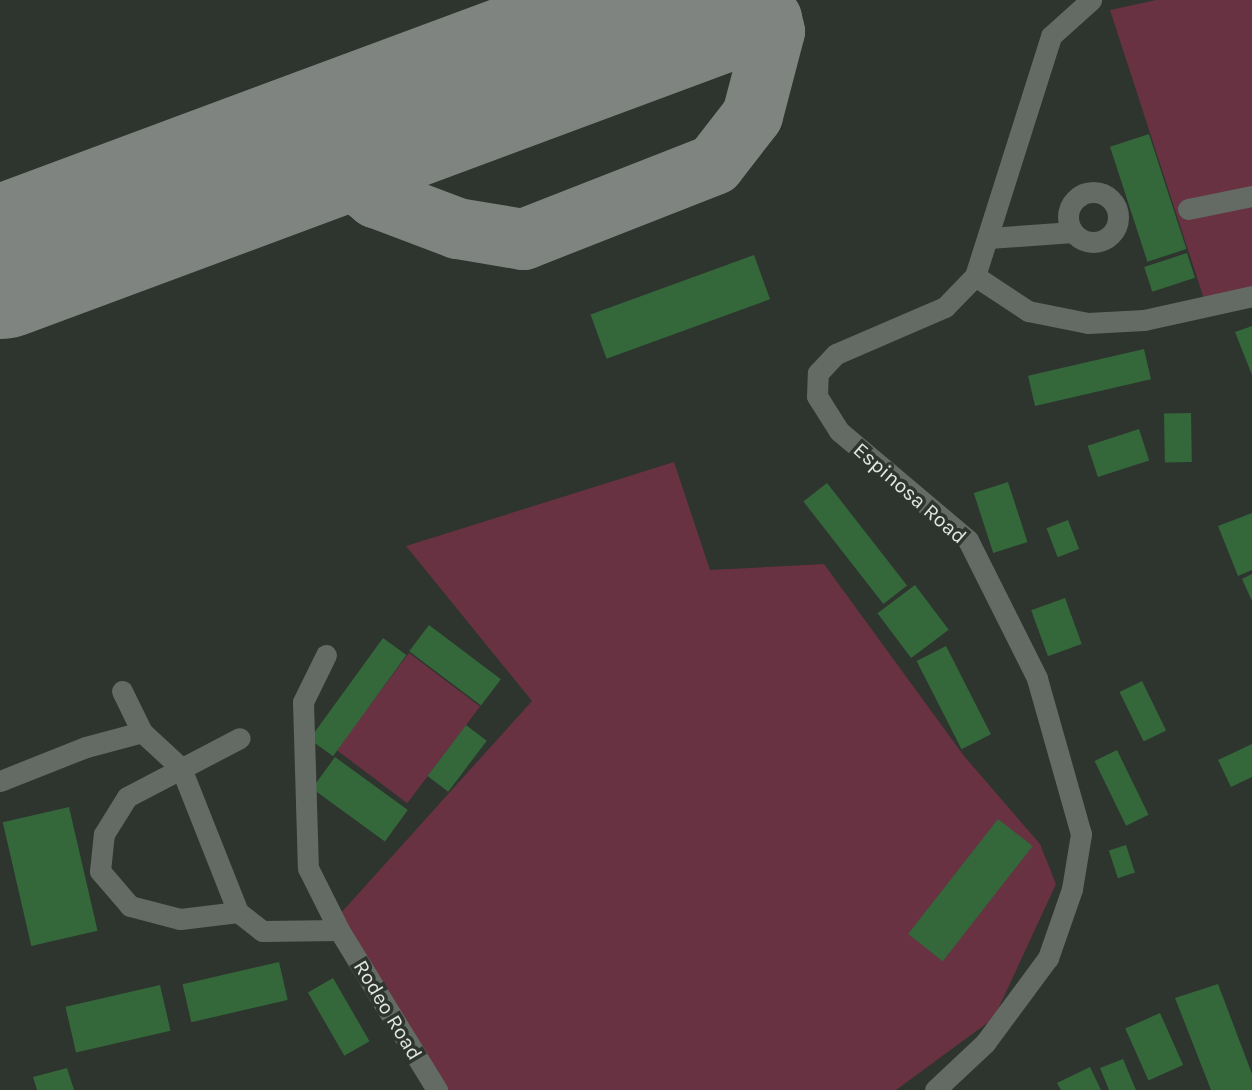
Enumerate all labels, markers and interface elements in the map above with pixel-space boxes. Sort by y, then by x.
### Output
street label: Espinosa Road [848,437,972,549]
street label: Rodeo Road [348,955,428,1065]

